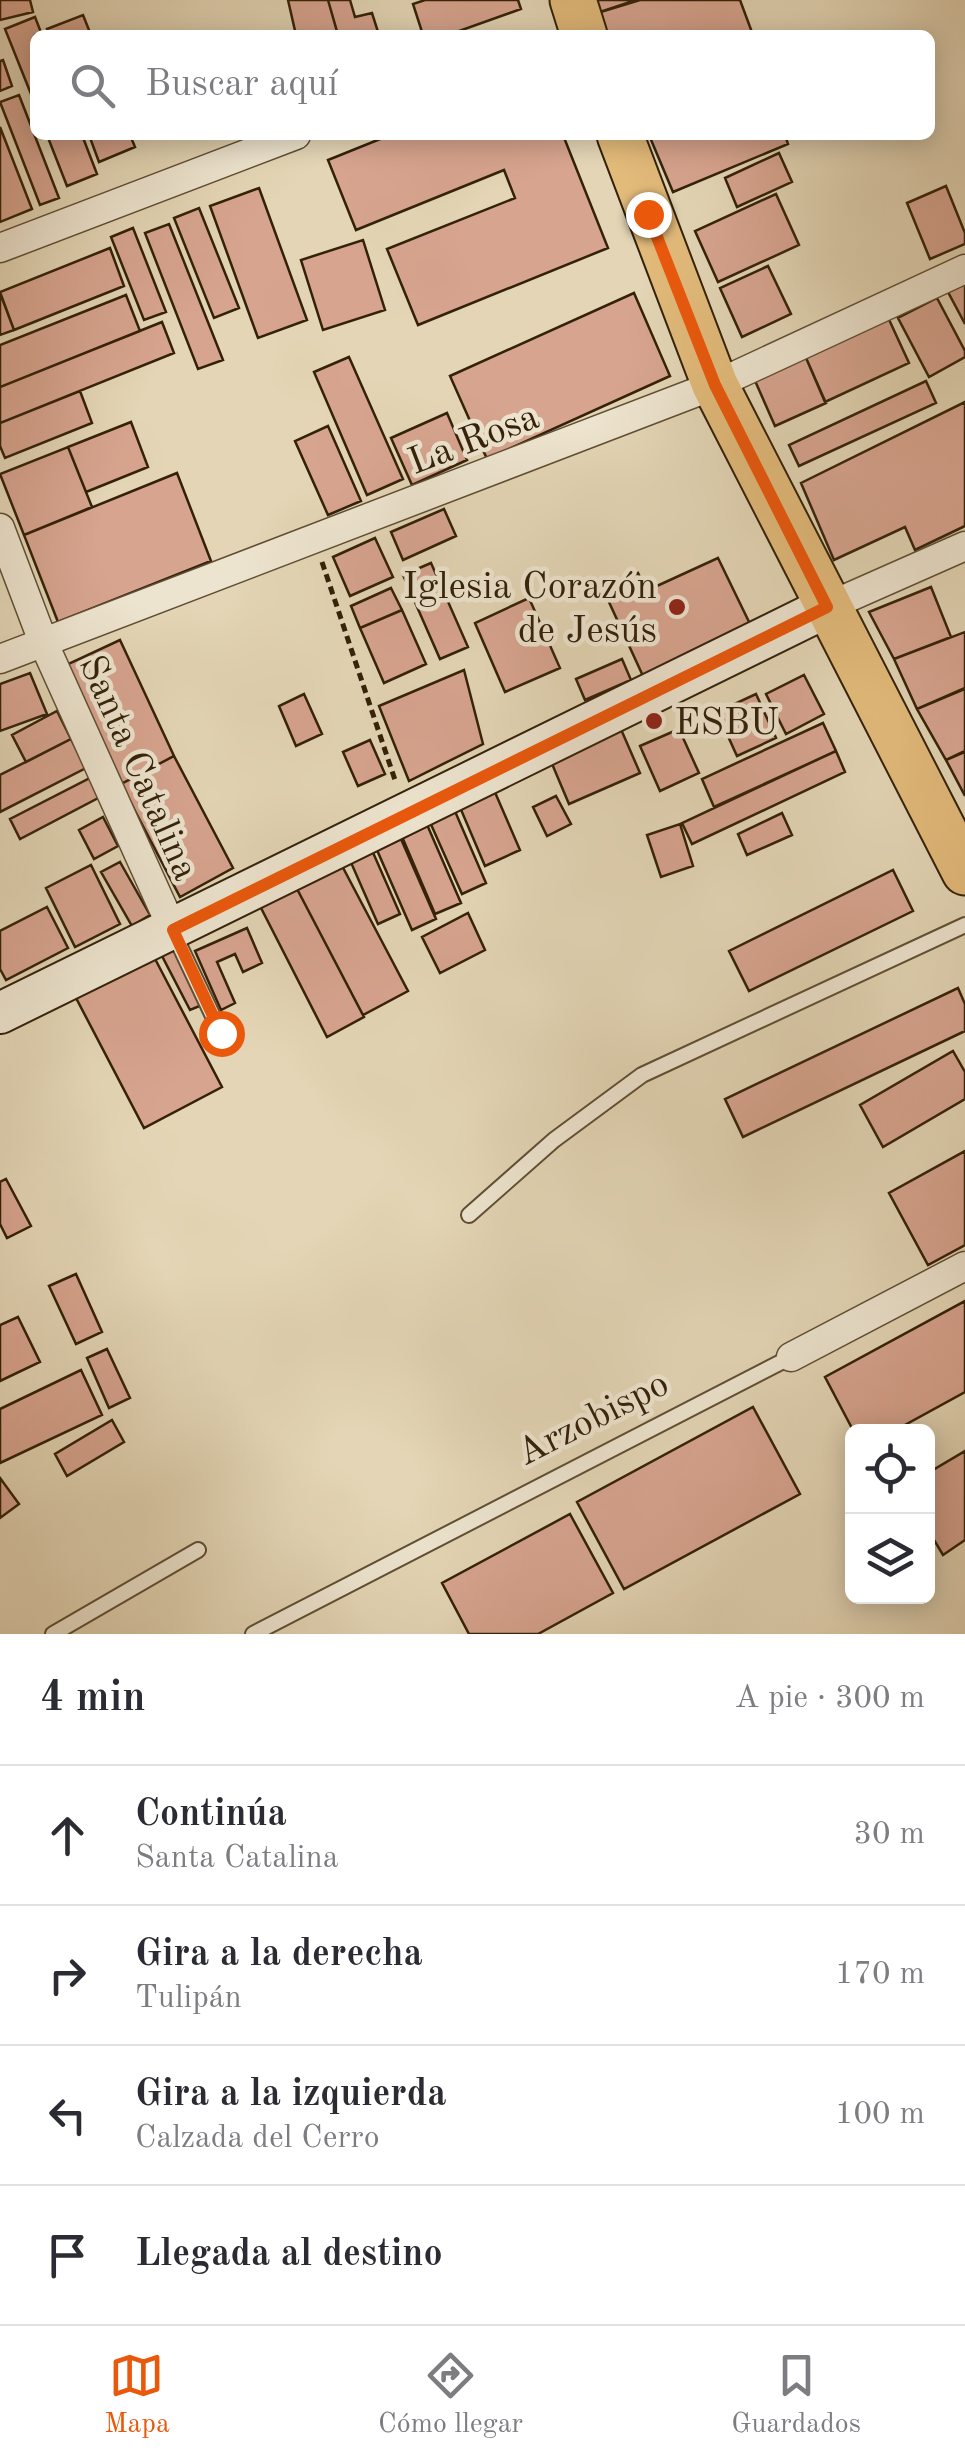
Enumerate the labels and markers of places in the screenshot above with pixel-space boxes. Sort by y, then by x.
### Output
place label: Iglesia Corazón de Jesús [403,569,657,651]
marker: Iglesia Corazón de Jesús [666,596,688,618]
place label: ESBU [674,705,779,743]
marker: ESBU [643,710,665,732]

